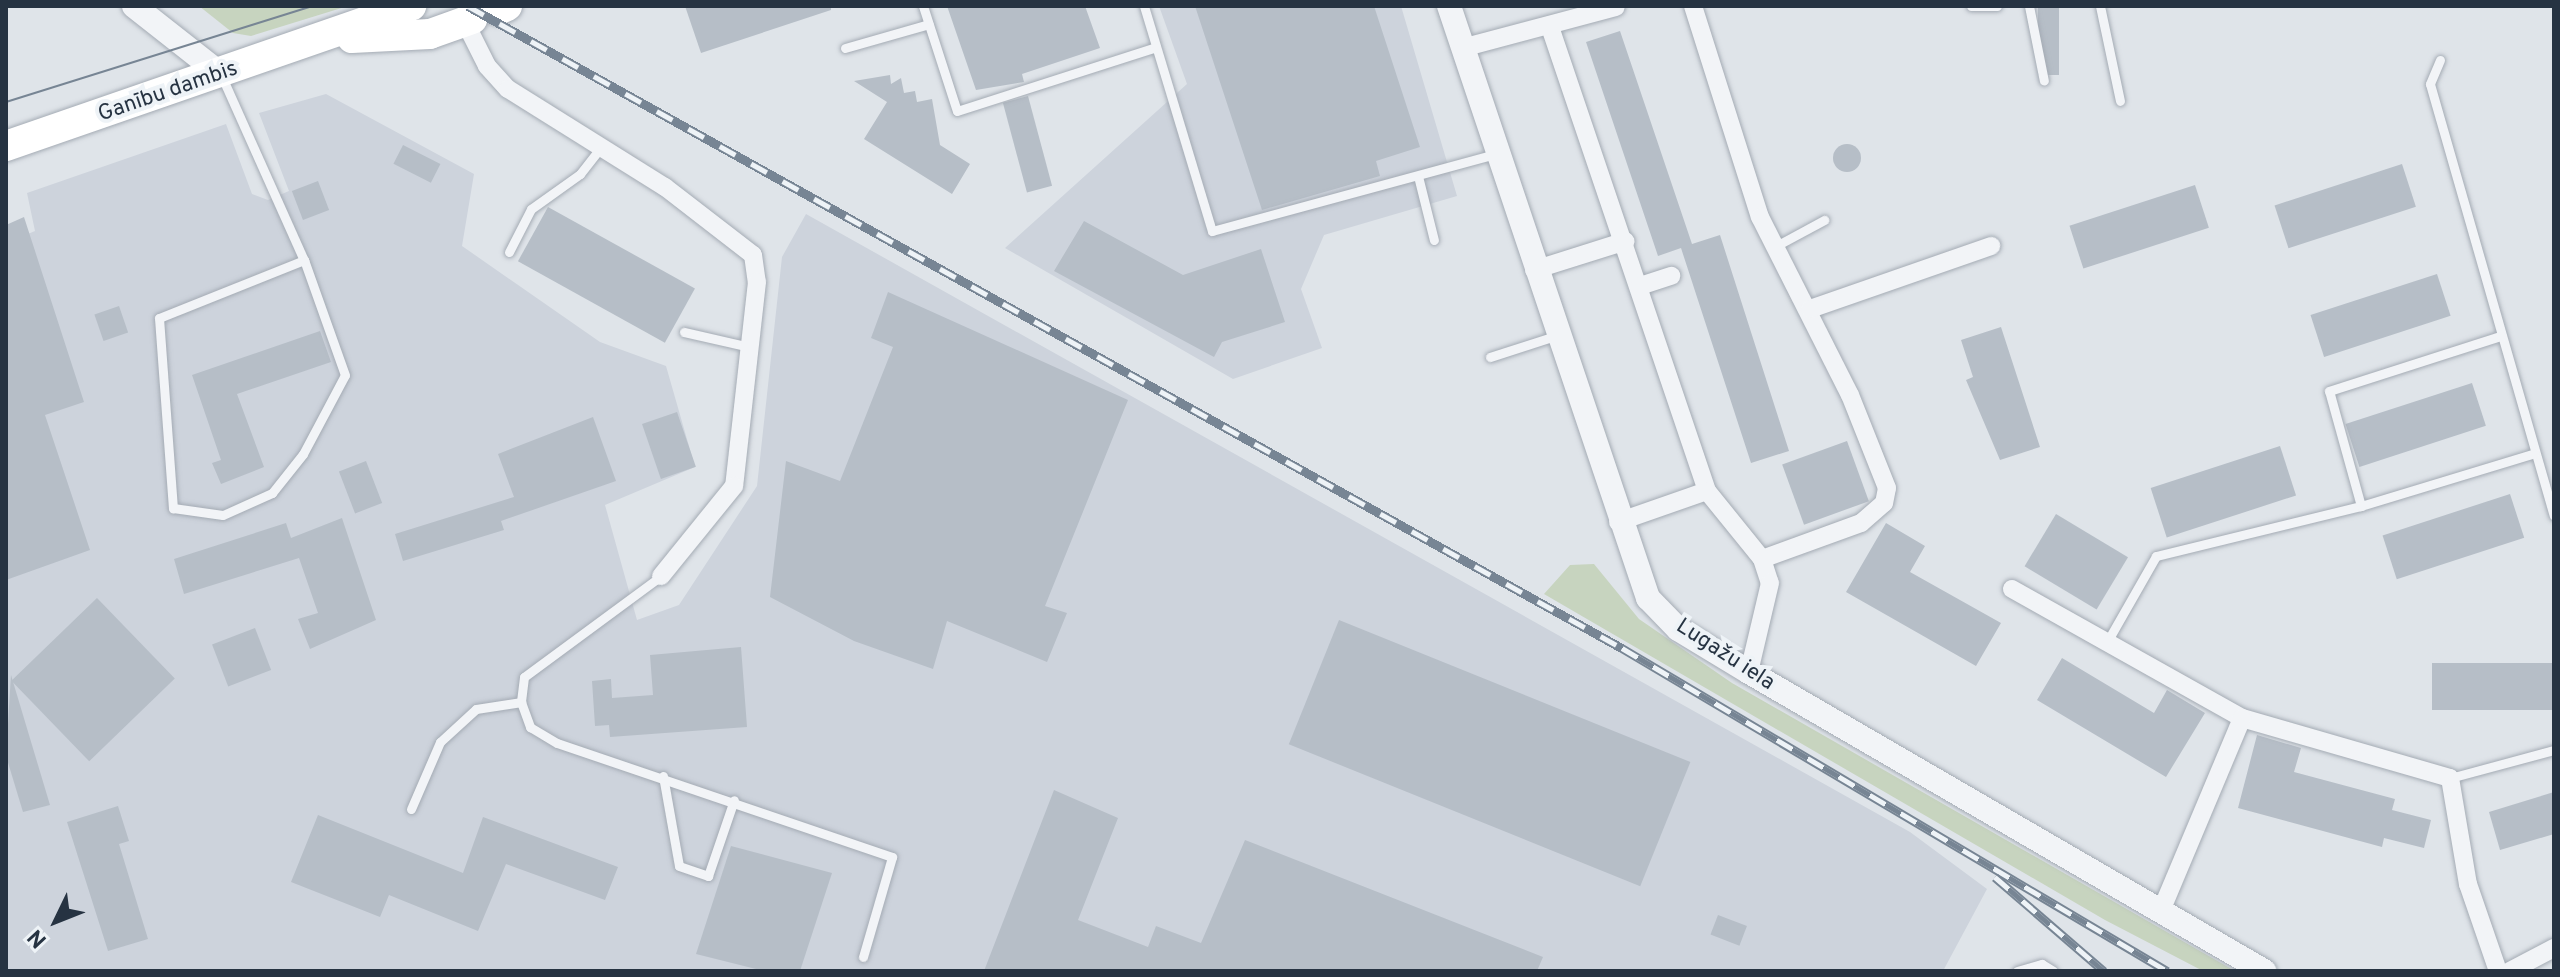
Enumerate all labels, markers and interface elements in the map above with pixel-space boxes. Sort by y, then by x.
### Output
street label: Ganību dambis [95,56,241,128]
street label: Lugažu iela [1671,613,1779,697]
north arrow [16,881,96,961]
text: N [23,923,53,953]

